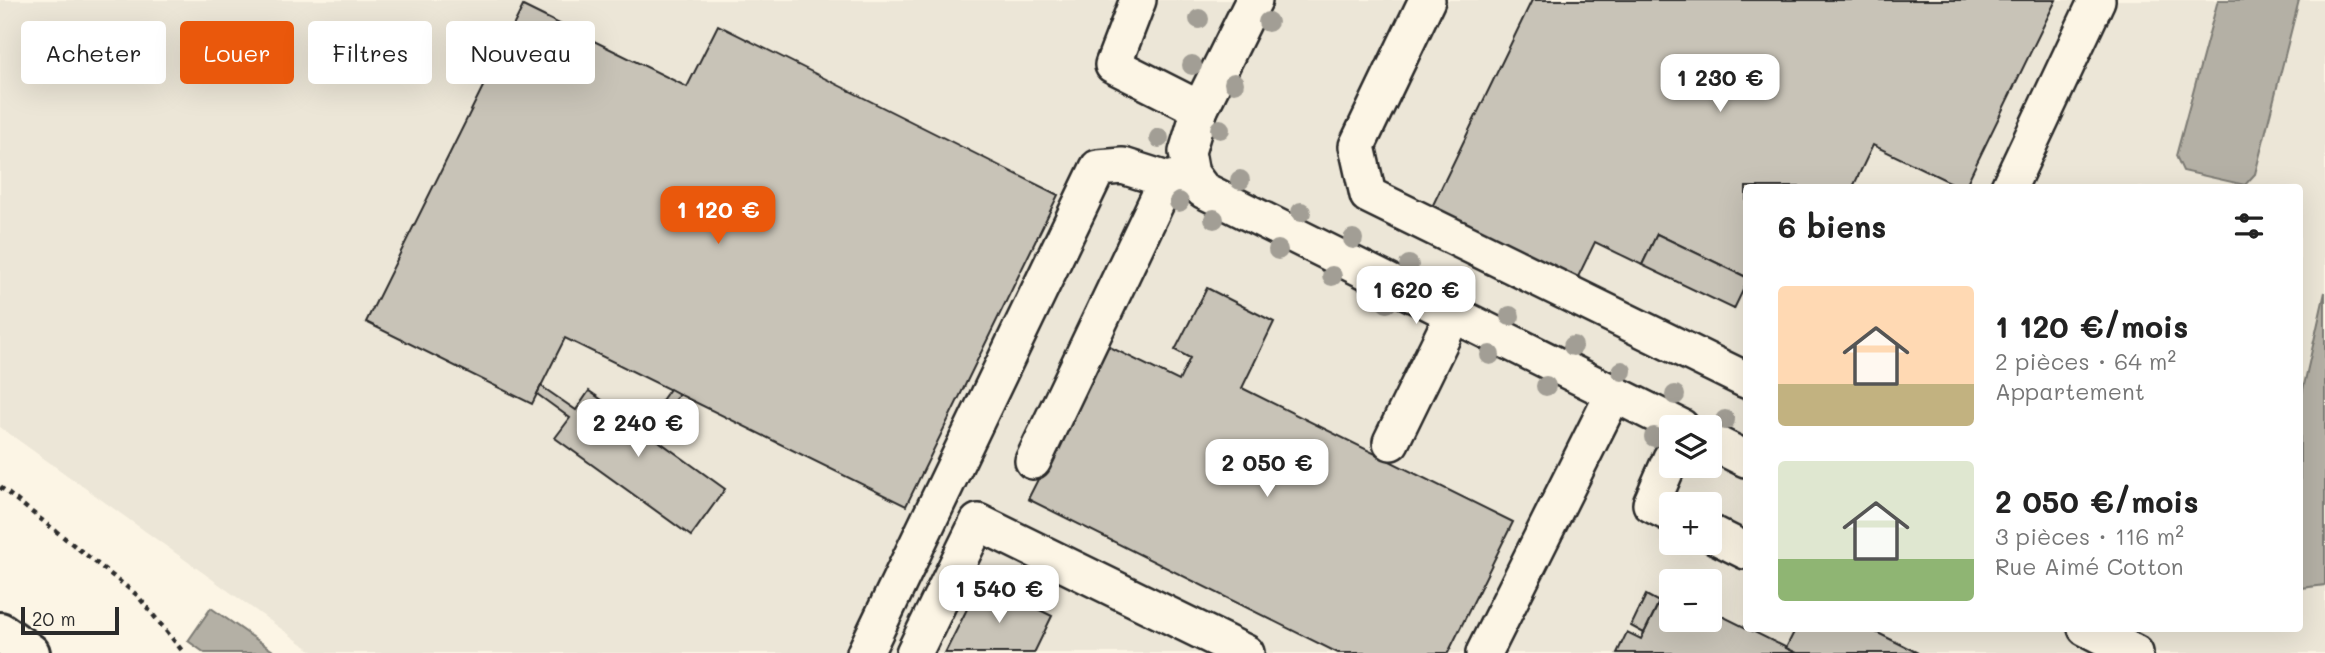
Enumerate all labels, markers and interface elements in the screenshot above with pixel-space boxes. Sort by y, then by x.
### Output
chip: Acheter [21,21,166,84]
chip: Louer [180,21,294,84]
chip: Filtres [308,21,432,84]
chip: Nouveau [446,21,595,84]
pin: 1 230 € [1655,54,1785,114]
text: 1 230 € [1677,62,1763,92]
pin: 1 120 € [653,187,783,246]
text: 1 120 € [676,194,760,224]
text: 6 biens [1778,206,1886,246]
icon: filters [2230,207,2268,245]
pin: 1 620 € [1351,266,1481,326]
text: 1 620 € [1373,274,1459,304]
text: 1 120 €/mois [1995,306,2188,346]
icon: home [1834,314,1918,398]
text: 2 pièces · 64 m² [1995,346,2176,376]
text: Appartement [1995,376,2145,406]
pin: 2 240 € [573,400,703,459]
text: 2 240 € [593,407,683,437]
map controls [1659,415,1722,632]
button: layers [1659,415,1722,478]
pin: 2 050 € [1202,440,1332,499]
text: 2 050 € [1221,447,1313,477]
text: 2 050 €/mois [1995,481,2199,521]
icon: home [1834,489,1918,573]
button: + [1659,492,1722,555]
text: 3 pièces · 116 m² [1995,521,2184,551]
text: Rue Aimé Cotton [1995,551,2184,581]
pin: 1 540 € [934,566,1064,625]
button: − [1659,569,1722,632]
text: 1 540 € [955,573,1043,603]
scale bar [21,604,119,636]
text: 20 m [32,606,76,631]

